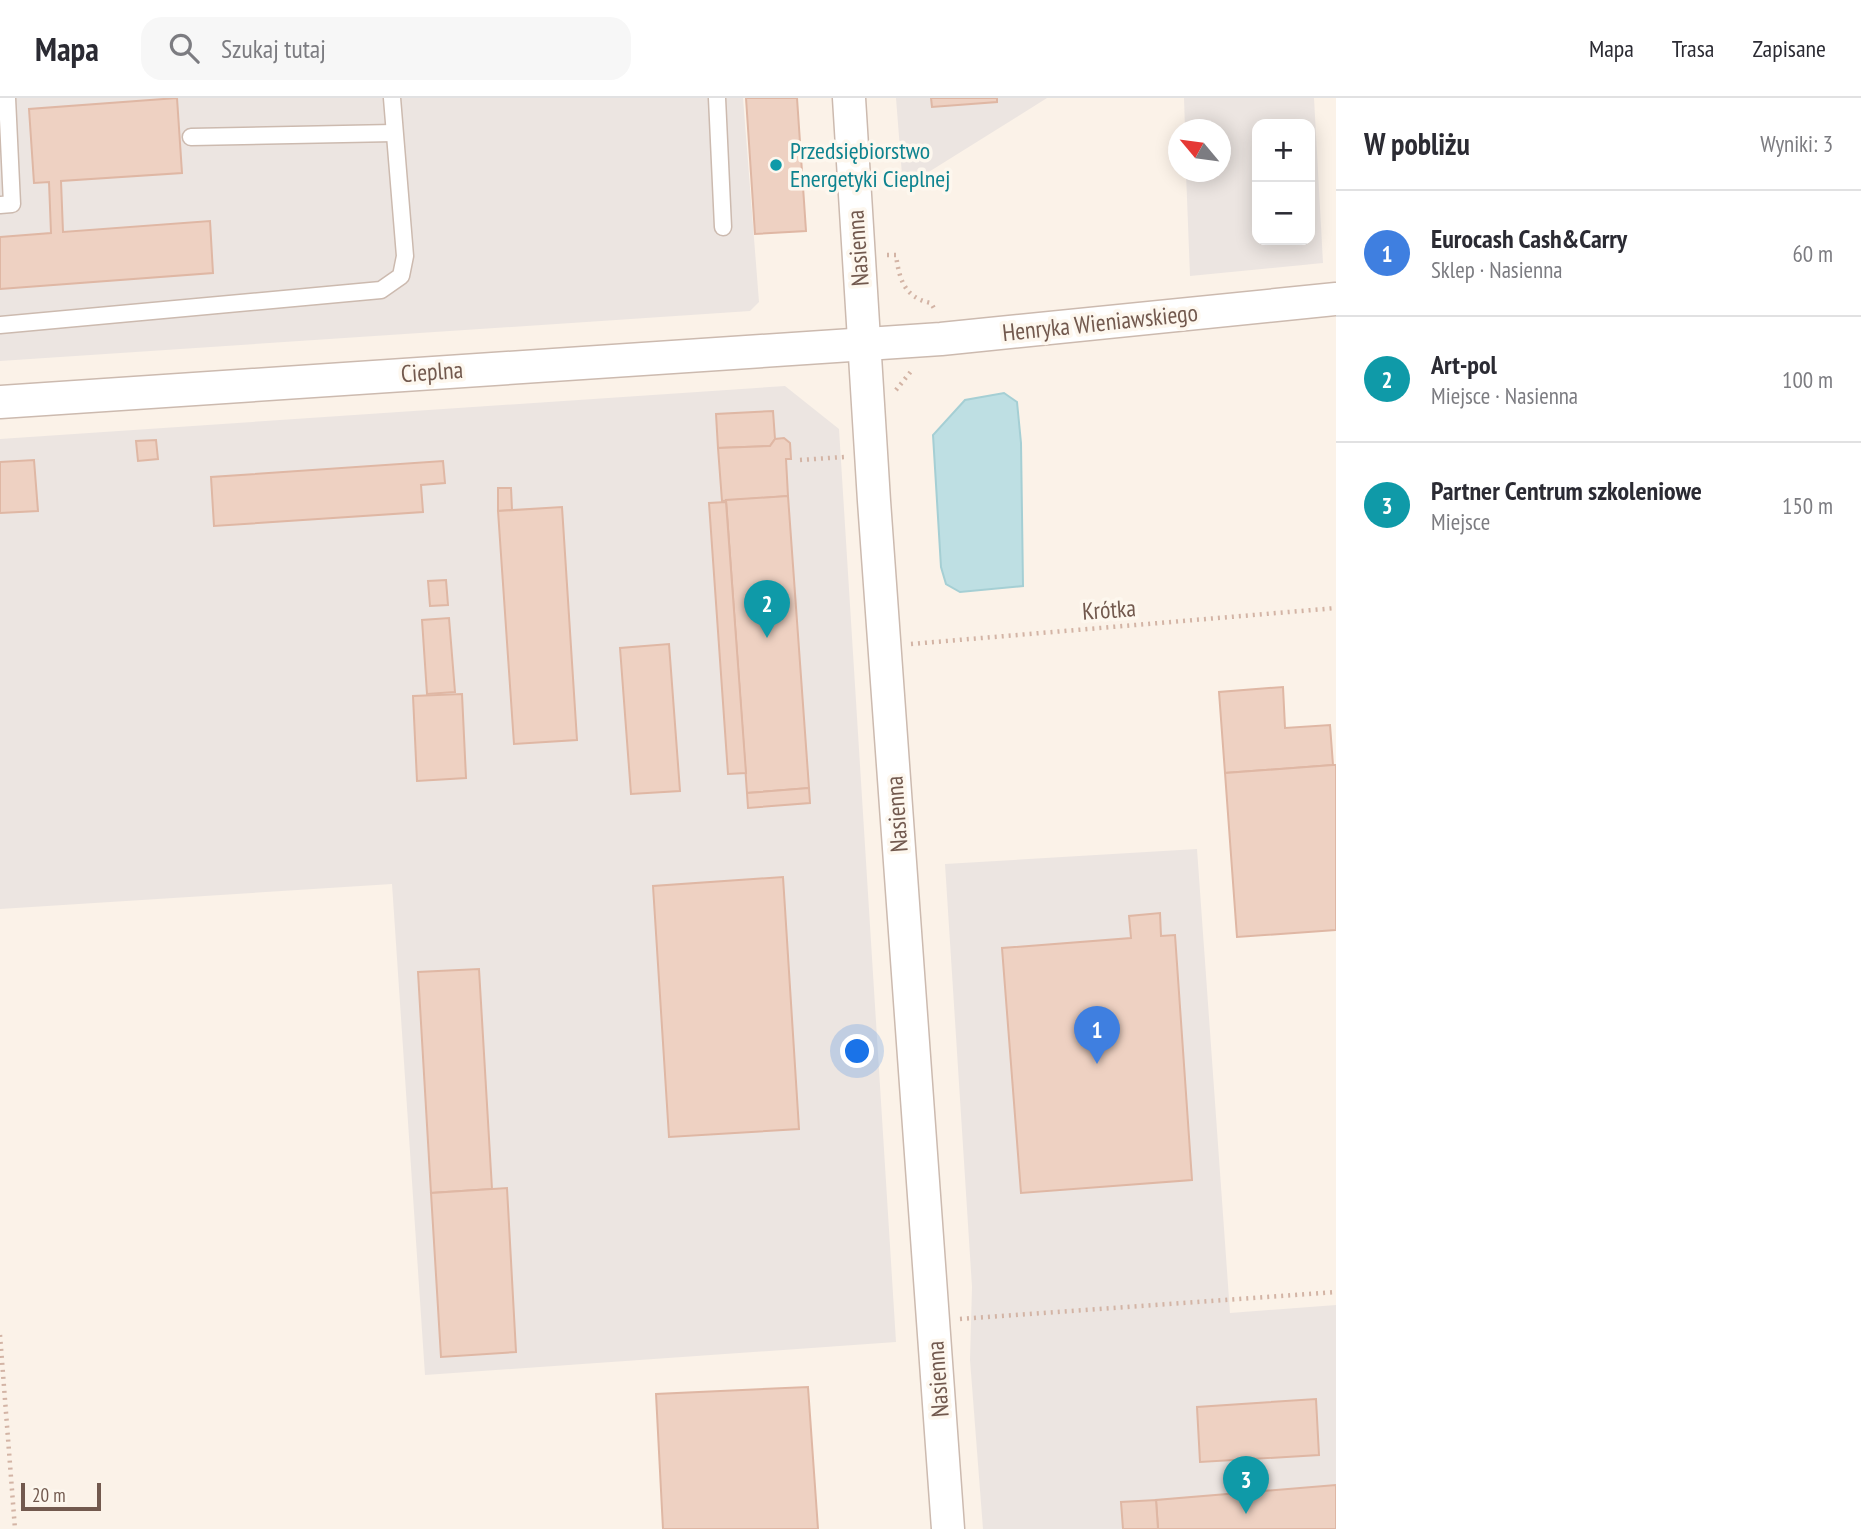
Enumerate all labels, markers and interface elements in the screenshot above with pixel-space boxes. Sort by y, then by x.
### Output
search box [141,17,631,80]
text: Mapa [35,27,99,70]
icon: search [165,29,203,67]
text: Szukaj tutaj [221,32,326,65]
text: Mapa [1589,33,1634,64]
text: Trasa [1672,33,1714,64]
text: Zapisane [1752,33,1826,64]
north arrow [1168,119,1231,182]
map controls [1252,119,1315,245]
button: + [1252,119,1315,182]
text: W pobliżu [1364,124,1470,163]
text: Wyniki: 3 [1760,129,1833,158]
place label: Przedsiębiorstwo Energetyki Cieplnej [790,135,950,194]
marker: Przedsiębiorstwo Energetyki Cieplnej [768,157,784,173]
button: − [1252,182,1315,245]
street label: Nasienna [839,209,876,287]
text: Eurocash Cash&Carry [1431,222,1627,255]
text: 1 [1382,239,1393,268]
text: 60 m [1792,239,1833,268]
text: Sklep · Nasienna [1431,255,1563,284]
street label: Henryka Wieniawskiego [1001,297,1199,348]
text: Art-pol [1431,348,1497,381]
street label: Cieplna [400,354,464,389]
text: 2 [1382,365,1393,394]
text: 100 m [1782,365,1833,394]
text: Miejsce · Nasienna [1431,381,1578,410]
text: Partner Centrum szkoleniowe [1431,474,1702,507]
text: 3 [1382,491,1393,520]
text: 150 m [1782,491,1833,520]
text: Miejsce [1431,507,1490,536]
pin: 2 [744,580,790,638]
street label: Krótka [1081,592,1137,627]
street label: Nasienna [878,775,915,853]
pin: 1 [1074,1006,1120,1064]
your location [840,1034,874,1068]
street label: Nasienna [919,1340,956,1418]
pin: 3 [1223,1456,1269,1514]
scale bar [21,1480,102,1512]
text: 20 m [32,1483,66,1507]

